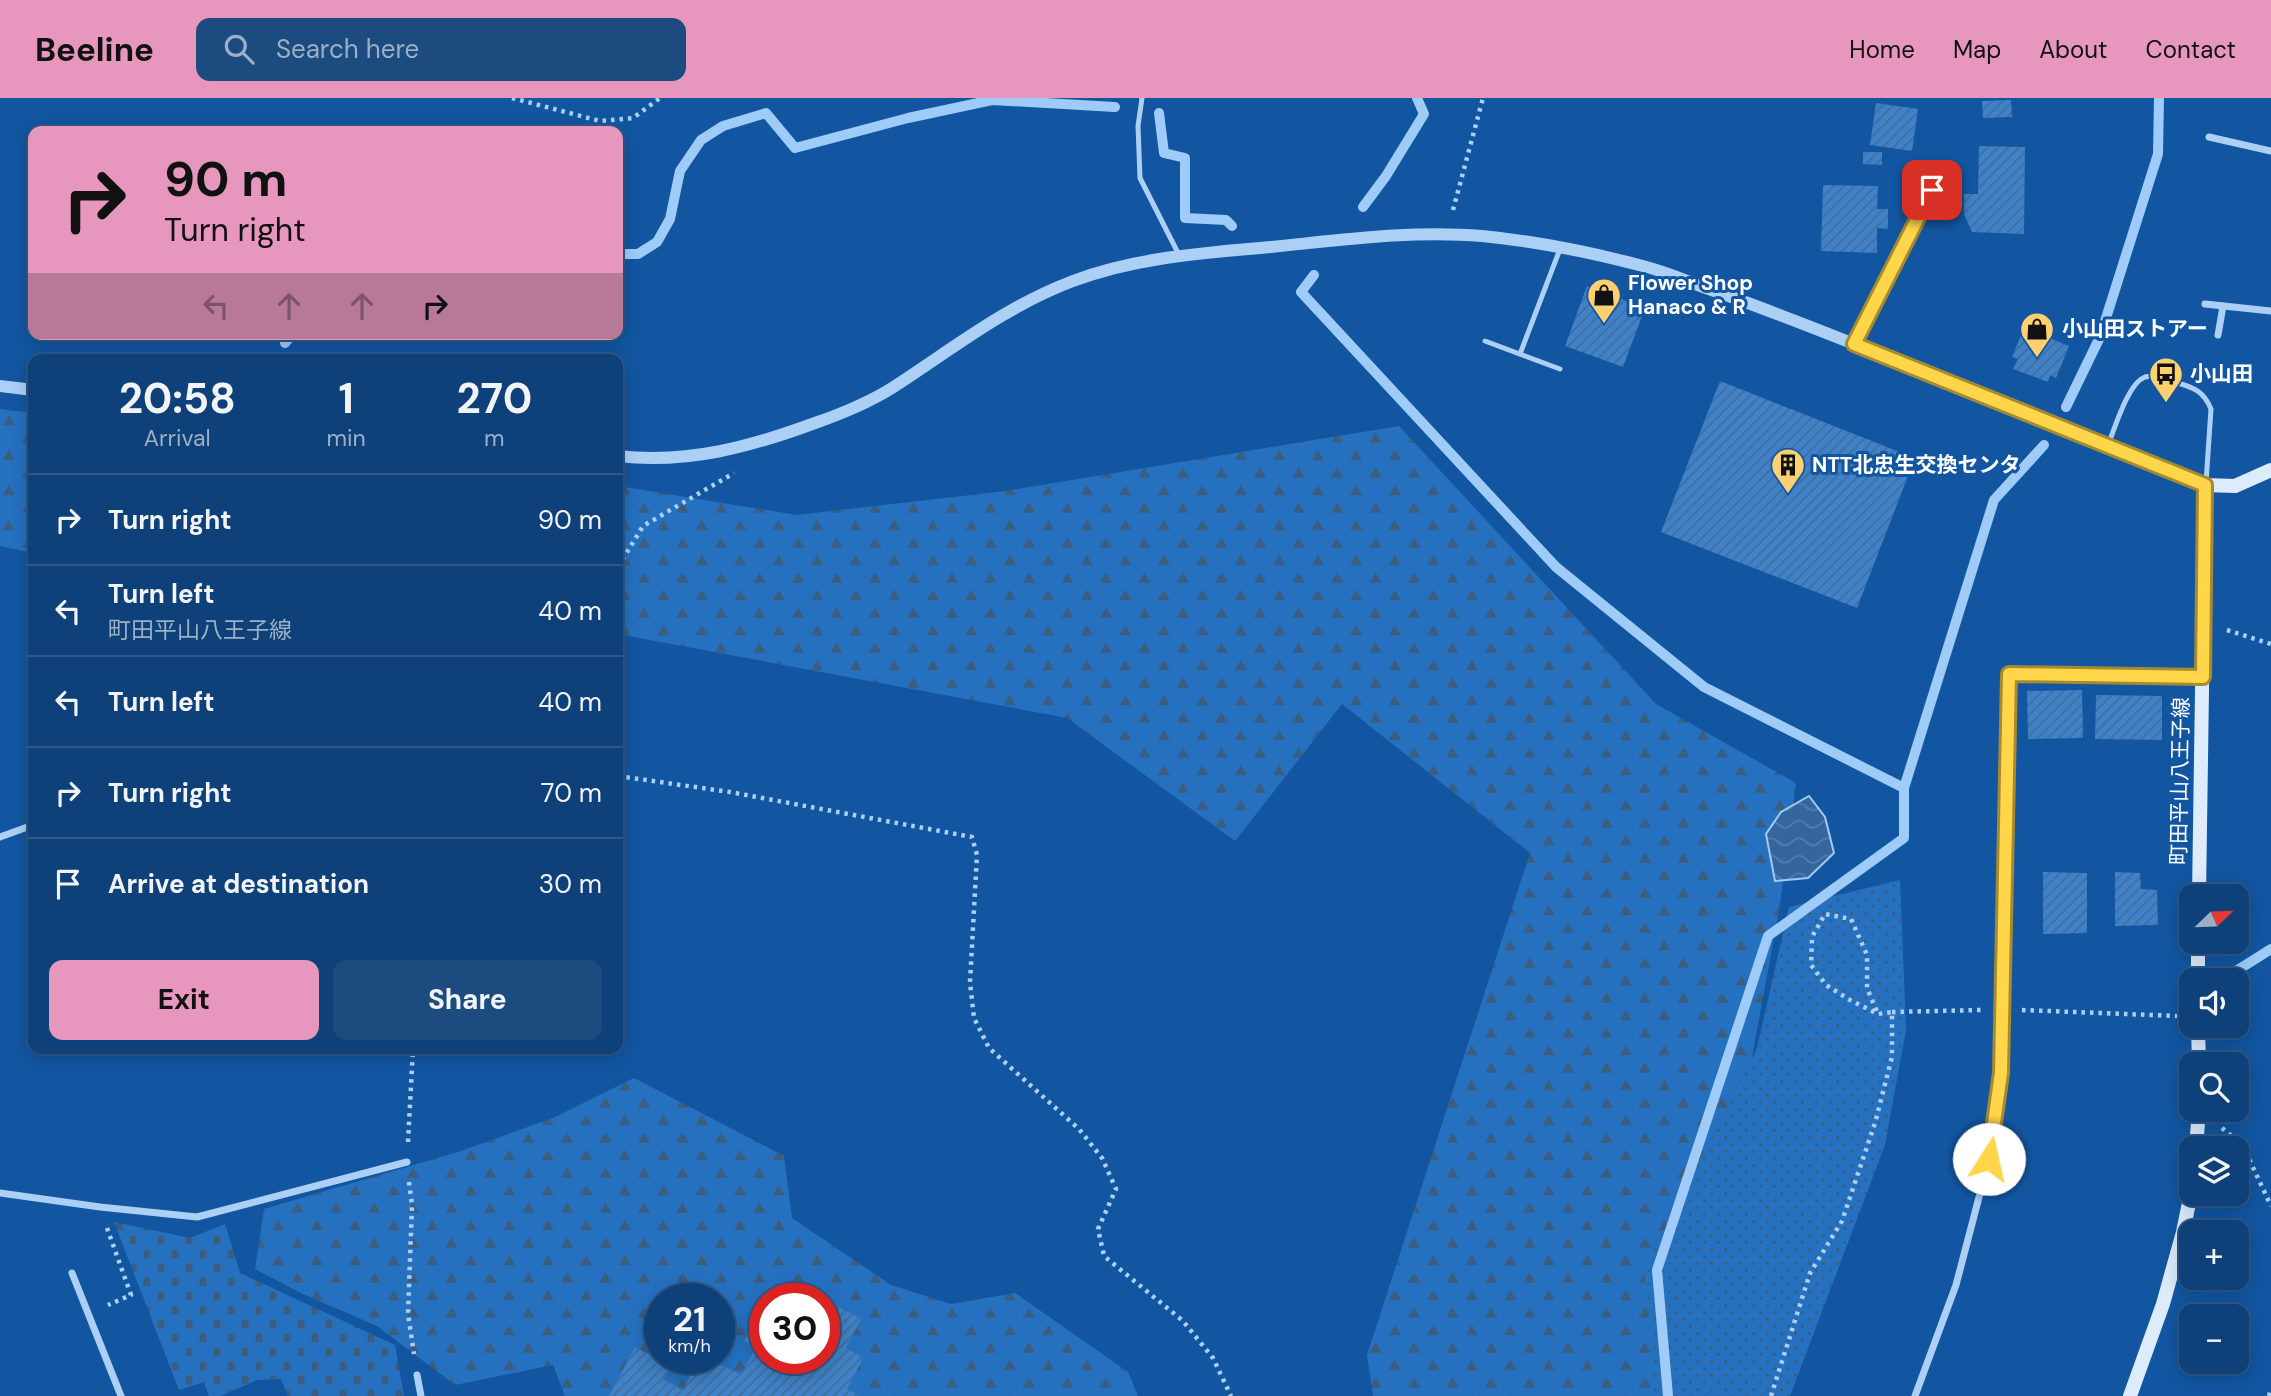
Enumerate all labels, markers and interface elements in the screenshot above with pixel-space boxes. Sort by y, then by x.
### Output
search box [196,18,686,81]
text: Beeline [35,28,154,71]
icon: search [220,30,258,68]
text: Search here [276,32,419,66]
text: Home [1849,34,1915,65]
text: Map [1953,34,2001,65]
text: About [2039,34,2108,65]
text: Contact [2146,34,2236,65]
text: 90 m [164,147,287,211]
icon: right [49,154,140,245]
pin [1902,160,1962,220]
icon: arrive [1913,171,1951,209]
text: Turn right [164,209,306,251]
place label: Flower Shop Hanaco & R [1628,269,1753,321]
shop icon: Flower Shop Hanaco & R [1585,276,1623,325]
icon: left [197,287,235,325]
icon: ahead [270,287,308,325]
icon: ahead [343,287,381,325]
icon: right [416,287,454,325]
shop icon: 小山田ストアー [2018,310,2056,359]
place label: 小山田ストアー [2062,315,2208,343]
bus stop icon: 小山田 [2147,355,2185,404]
place label: 小山田 [2190,360,2253,388]
text: 20:58 [119,371,236,426]
text: 1 [338,371,354,426]
text: 270 [456,371,532,426]
text: Arrival [144,423,211,453]
text: min [326,423,366,453]
text: m [484,423,505,453]
building icon: NTT北忠生交換センタ [1769,446,1807,495]
place label: NTT北忠生交換センタ [1812,451,2020,479]
icon: right [49,501,87,539]
text: Turn right [108,503,232,537]
text: 90 m [538,503,602,537]
text: Turn left [108,577,215,611]
icon: left [49,592,87,630]
text: 40 m [538,594,602,628]
text: 町田平山八王子線 [108,615,292,645]
icon: left [49,683,87,721]
text: Turn left [108,685,215,719]
text: 40 m [538,685,602,719]
street label: 町田平山八王子線 [2165,697,2195,865]
icon: right [49,774,87,812]
text: Turn right [108,776,232,810]
text: 70 m [541,776,602,810]
icon: arrive [49,865,87,903]
text: Arrive at destination [108,867,369,901]
text: 30 m [539,867,602,901]
north arrow [2179,884,2249,954]
map controls [2179,884,2249,1374]
button: Exit [49,960,319,1040]
button: Share [333,960,602,1040]
button: sound [2179,968,2249,1038]
button: search [2179,1052,2249,1122]
position arrow [1952,1122,2026,1196]
button: layers [2179,1136,2249,1206]
button: + [2179,1220,2249,1290]
speed limit sign: 30 [749,1283,840,1374]
text: 21 [673,1296,706,1342]
button: − [2179,1304,2249,1374]
text: km/h [668,1334,711,1358]

